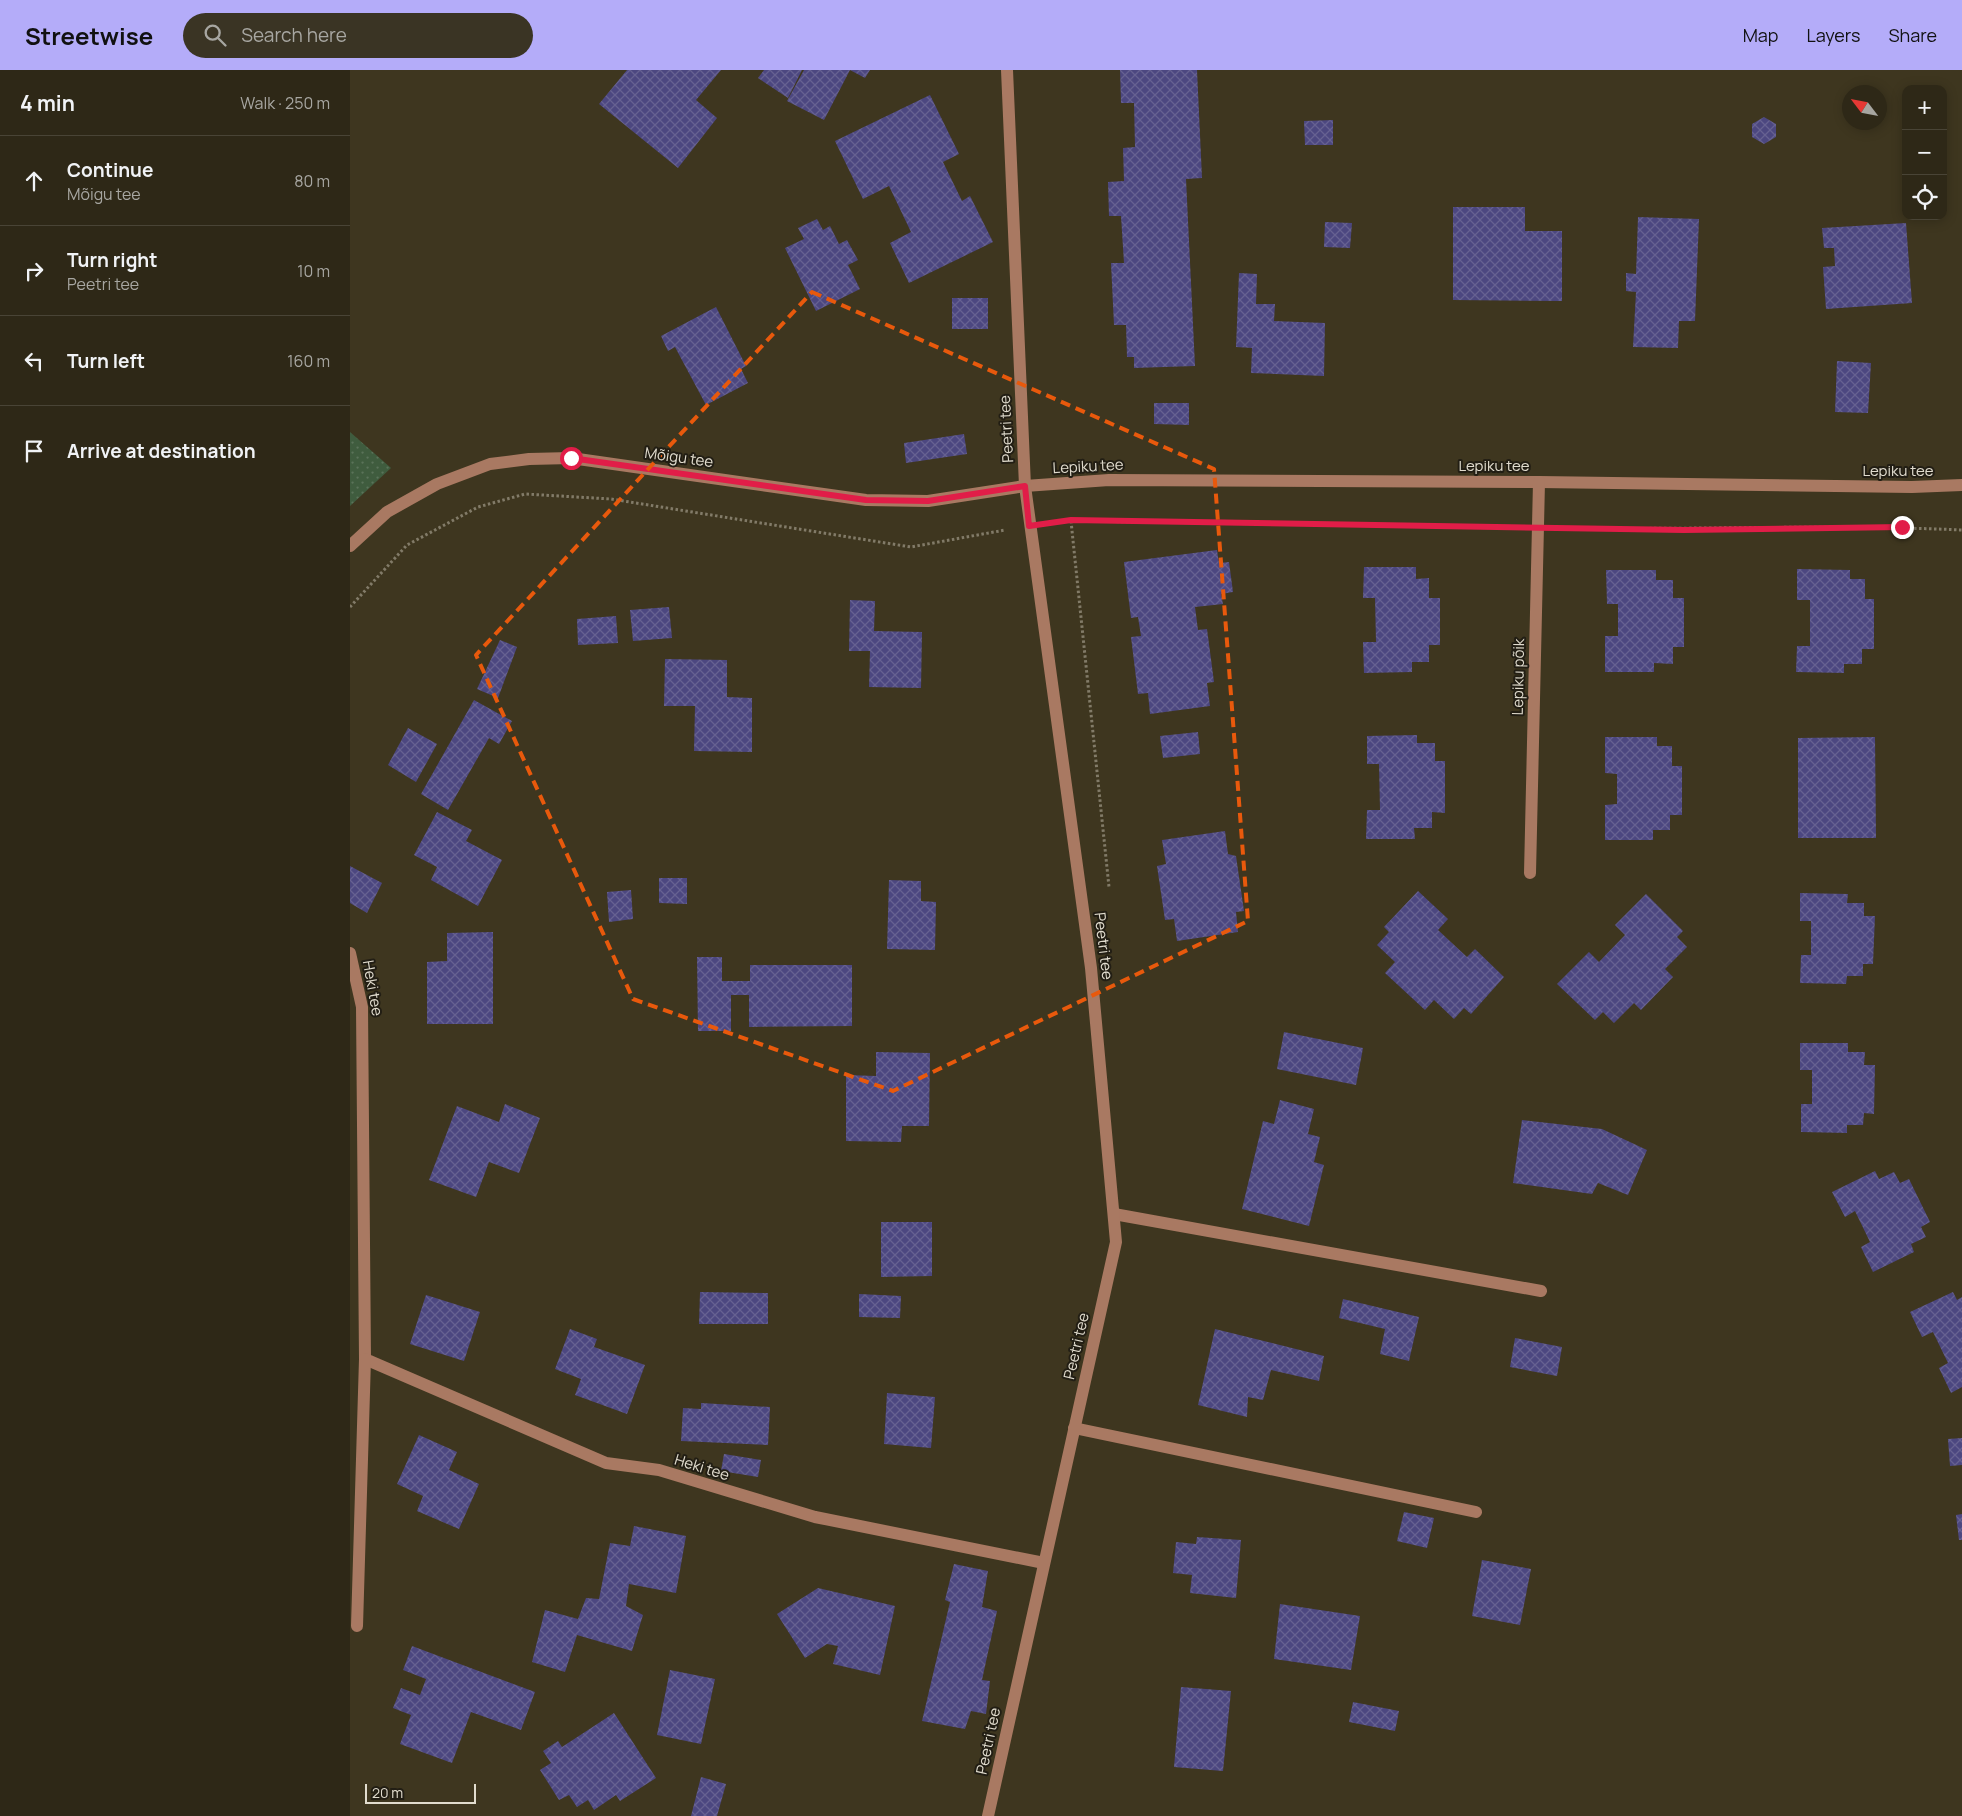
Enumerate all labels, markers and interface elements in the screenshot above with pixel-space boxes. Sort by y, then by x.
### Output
search box [183,13,533,58]
text: Streetwise [25,19,153,52]
icon: search [201,21,229,49]
text: Search here [241,22,347,48]
text: Map [1743,23,1778,47]
text: Layers [1806,23,1860,47]
text: Share [1888,23,1937,47]
north arrow [1842,85,1887,130]
map controls [1902,85,1947,220]
button: + [1902,85,1947,130]
text: 4 min [20,89,75,117]
text: Walk · 250 m [240,92,330,114]
button: − [1902,130,1947,175]
text: Continue [67,157,153,183]
icon: ahead [20,167,48,195]
text: 80 m [294,170,330,192]
button: locate [1902,175,1947,220]
text: Mõigu tee [67,183,141,205]
text: Turn right [67,247,157,273]
icon: right [20,257,48,285]
text: 10 m [297,260,330,282]
text: Peetri tee [67,273,139,295]
icon: left [20,347,48,375]
text: Turn left [67,348,145,374]
text: 160 m [287,350,330,372]
street label: Peetri tee [994,394,1018,463]
icon: arrive [20,437,48,465]
text: Arrive at destination [67,438,256,464]
street label: Mõigu tee [643,442,715,472]
route start [560,447,583,470]
street label: Lepiku tee [1052,454,1124,478]
street label: Lepiku tee [1458,455,1530,476]
street label: Lepiku tee [1862,460,1934,481]
route end [1891,516,1914,539]
street label: Lepiku põik [1507,638,1529,715]
street label: Peetri tee [1089,911,1119,981]
street label: Heki tee [358,958,388,1018]
street label: Peetri tee [1058,1310,1094,1381]
street label: Heki tee [672,1449,732,1485]
street label: Peetri tee [971,1705,1005,1776]
scale bar [365,1781,476,1804]
text: 20 m [372,1783,403,1802]

